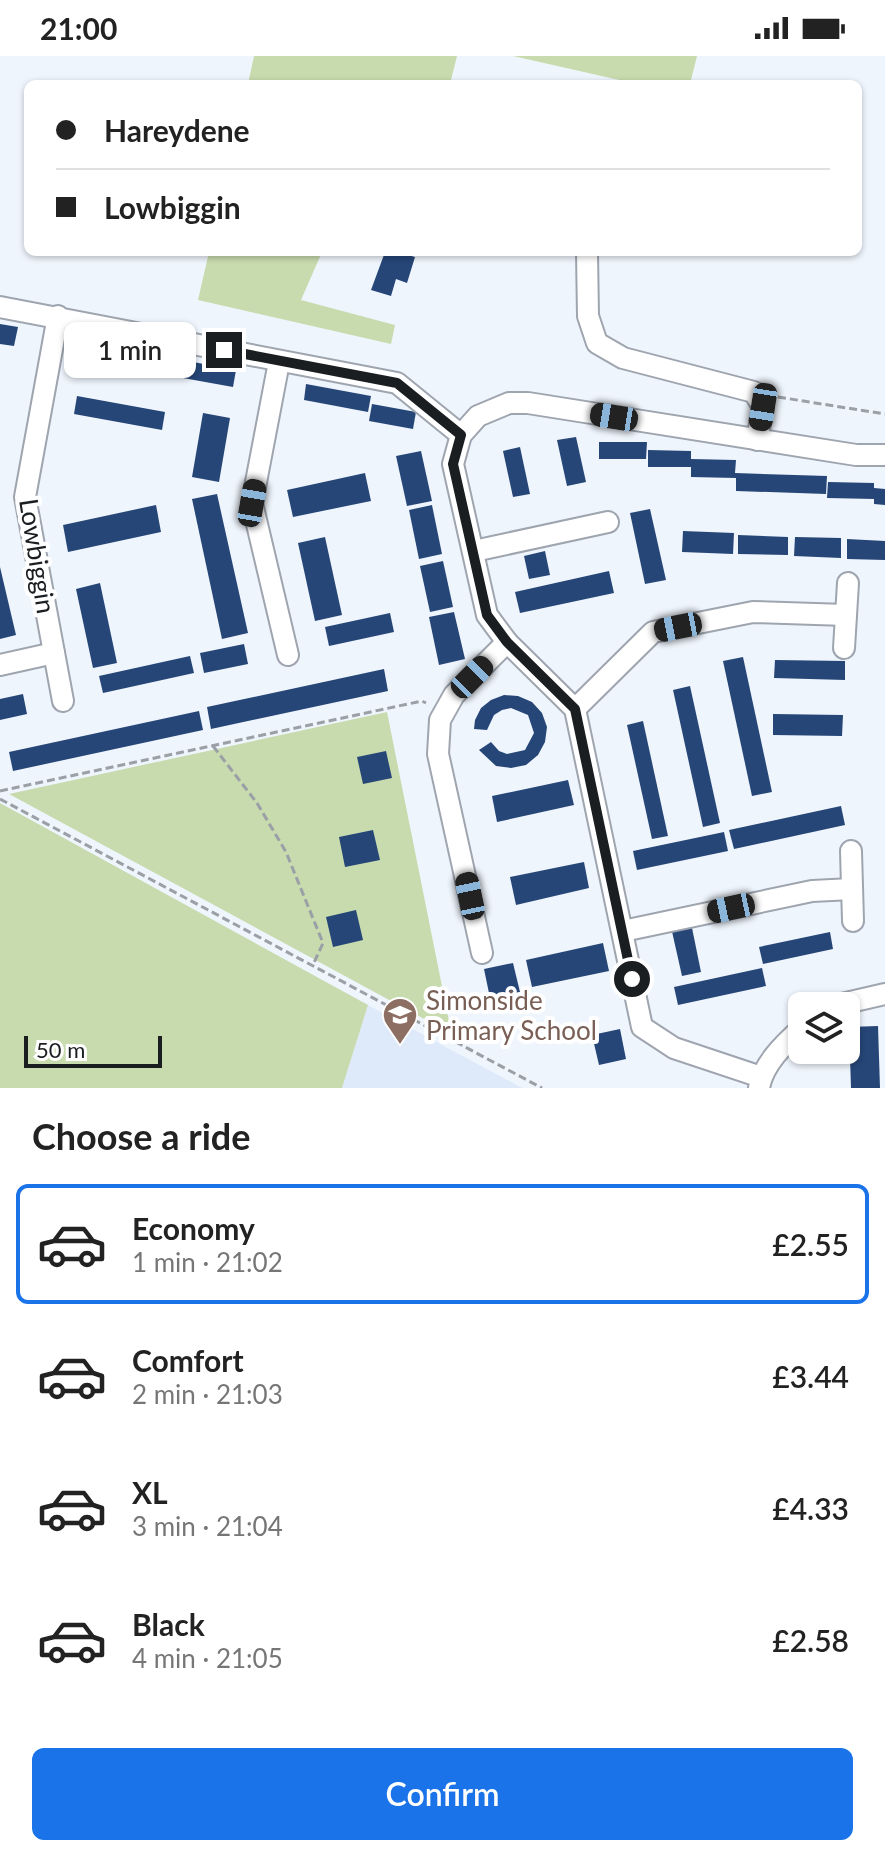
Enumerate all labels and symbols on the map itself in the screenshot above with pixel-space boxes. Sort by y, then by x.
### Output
callout: 1 min [64,322,196,378]
route end [206,332,242,368]
car [747,381,779,433]
car [588,401,640,433]
car [236,477,268,529]
street label: Lowbiggin [13,496,63,616]
car [652,611,704,643]
car [447,652,497,702]
car [453,870,487,922]
car [705,891,757,925]
route start [614,961,650,997]
place label: Simonside Primary School [426,984,597,1046]
school or university icon: Simonside Primary School [381,996,419,1046]
scale bar [24,1032,162,1068]

